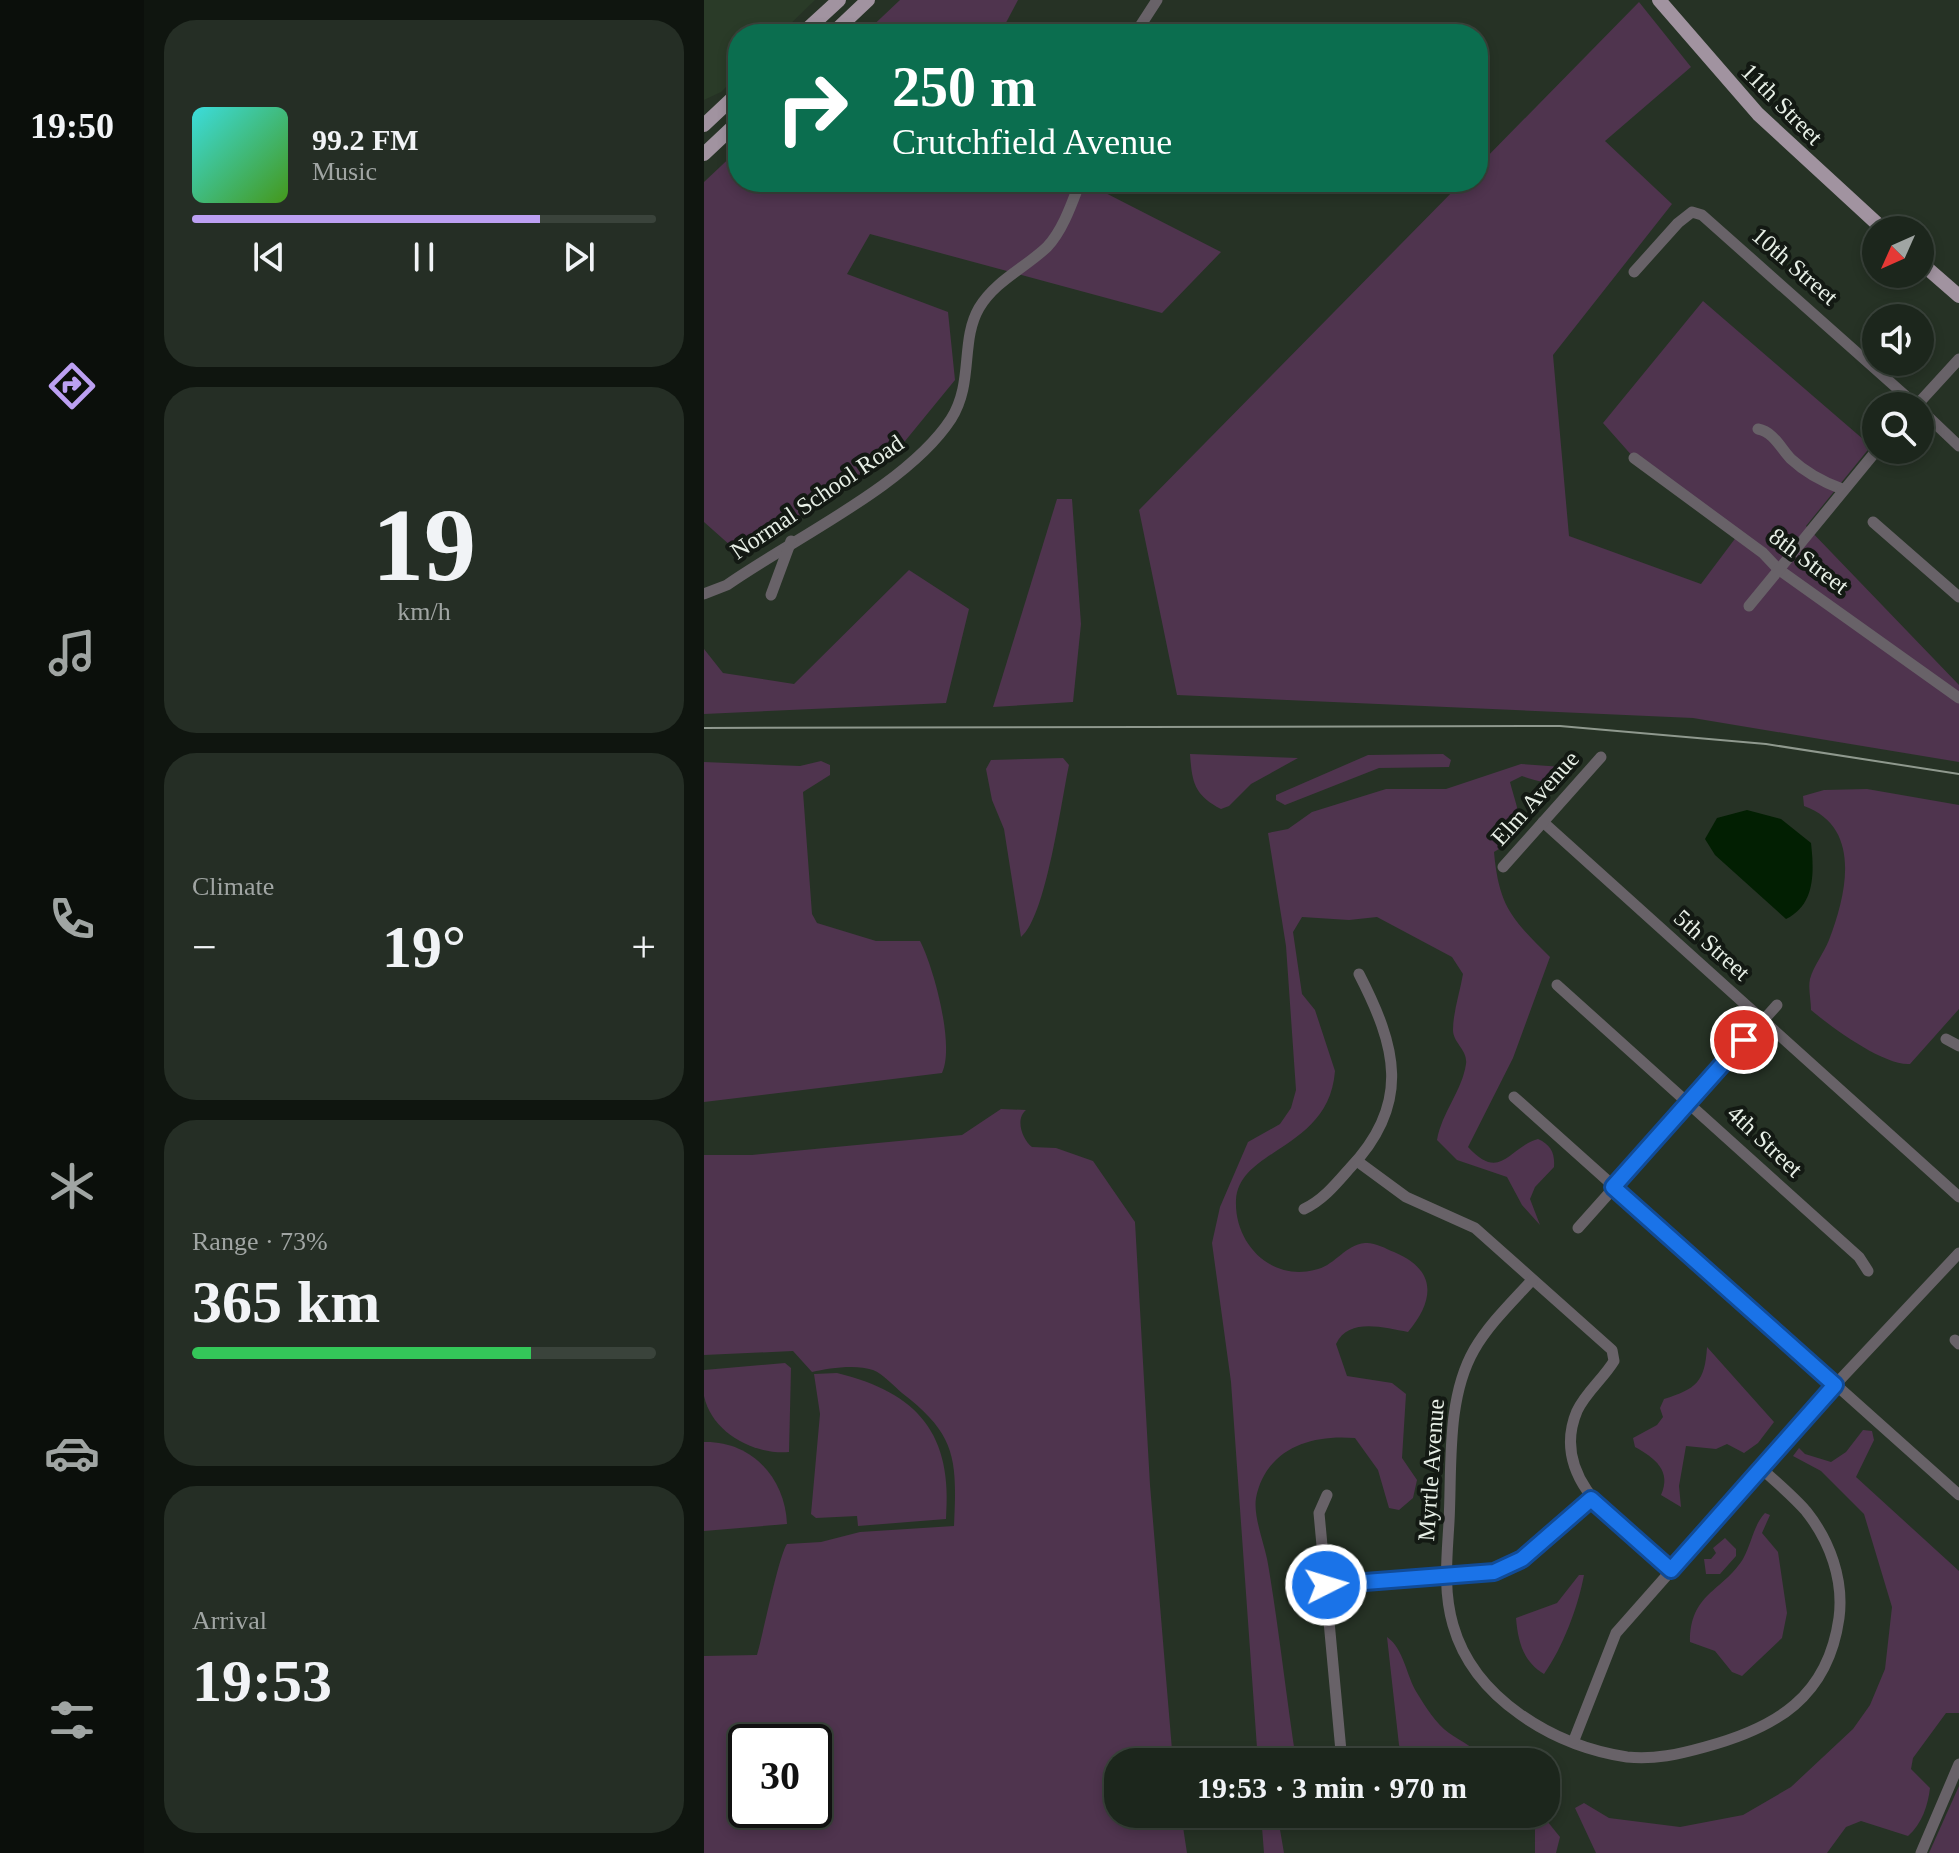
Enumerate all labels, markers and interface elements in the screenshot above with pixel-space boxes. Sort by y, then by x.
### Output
icon: right [760,56,864,160]
text: 250 m [892,56,1037,118]
street label: 11th Street [1736,58,1828,150]
text: 19:50 [30,106,114,146]
text: Crutchfield Avenue [892,122,1172,162]
text: 99.2 FM [312,123,419,156]
text: Music [312,157,377,186]
north arrow [1862,216,1934,288]
map controls [1862,216,1934,464]
street label: 10th Street [1747,222,1843,310]
icon: previous [247,235,291,279]
icon: pause [402,235,446,279]
icon: next [557,235,601,279]
button: sound [1862,304,1934,376]
icon: directions [44,358,100,414]
button: search [1862,392,1934,464]
street label: Normal School Road [726,430,908,564]
text: 19 [372,487,476,602]
street label: 8th Street [1764,523,1854,599]
text: km/h [397,597,451,626]
icon: music [44,625,100,681]
street label: Elm Avenue [1486,746,1584,850]
text: Climate [192,872,274,901]
icon: phone [44,891,100,947]
street label: 5th Street [1669,904,1755,986]
text: 19° [382,914,466,980]
text: − [192,923,217,972]
text: + [631,923,656,972]
pin [1710,1006,1778,1074]
icon: arrive [1722,1018,1766,1062]
street label: 4th Street [1722,1100,1808,1182]
icon: climate [44,1158,100,1214]
text: Range · 73% [192,1227,328,1256]
text: 365 km [192,1269,380,1335]
street label: Myrtle Avenue [1413,1398,1449,1542]
icon: car [44,1425,100,1481]
position arrow [1284,1543,1368,1627]
text: Arrival [192,1606,267,1635]
text: 19:53 [192,1648,332,1714]
icon: filters [44,1692,100,1748]
speed limit sign: 30 [728,1724,832,1828]
text: 19:53 · 3 min · 970 m [1197,1771,1467,1804]

